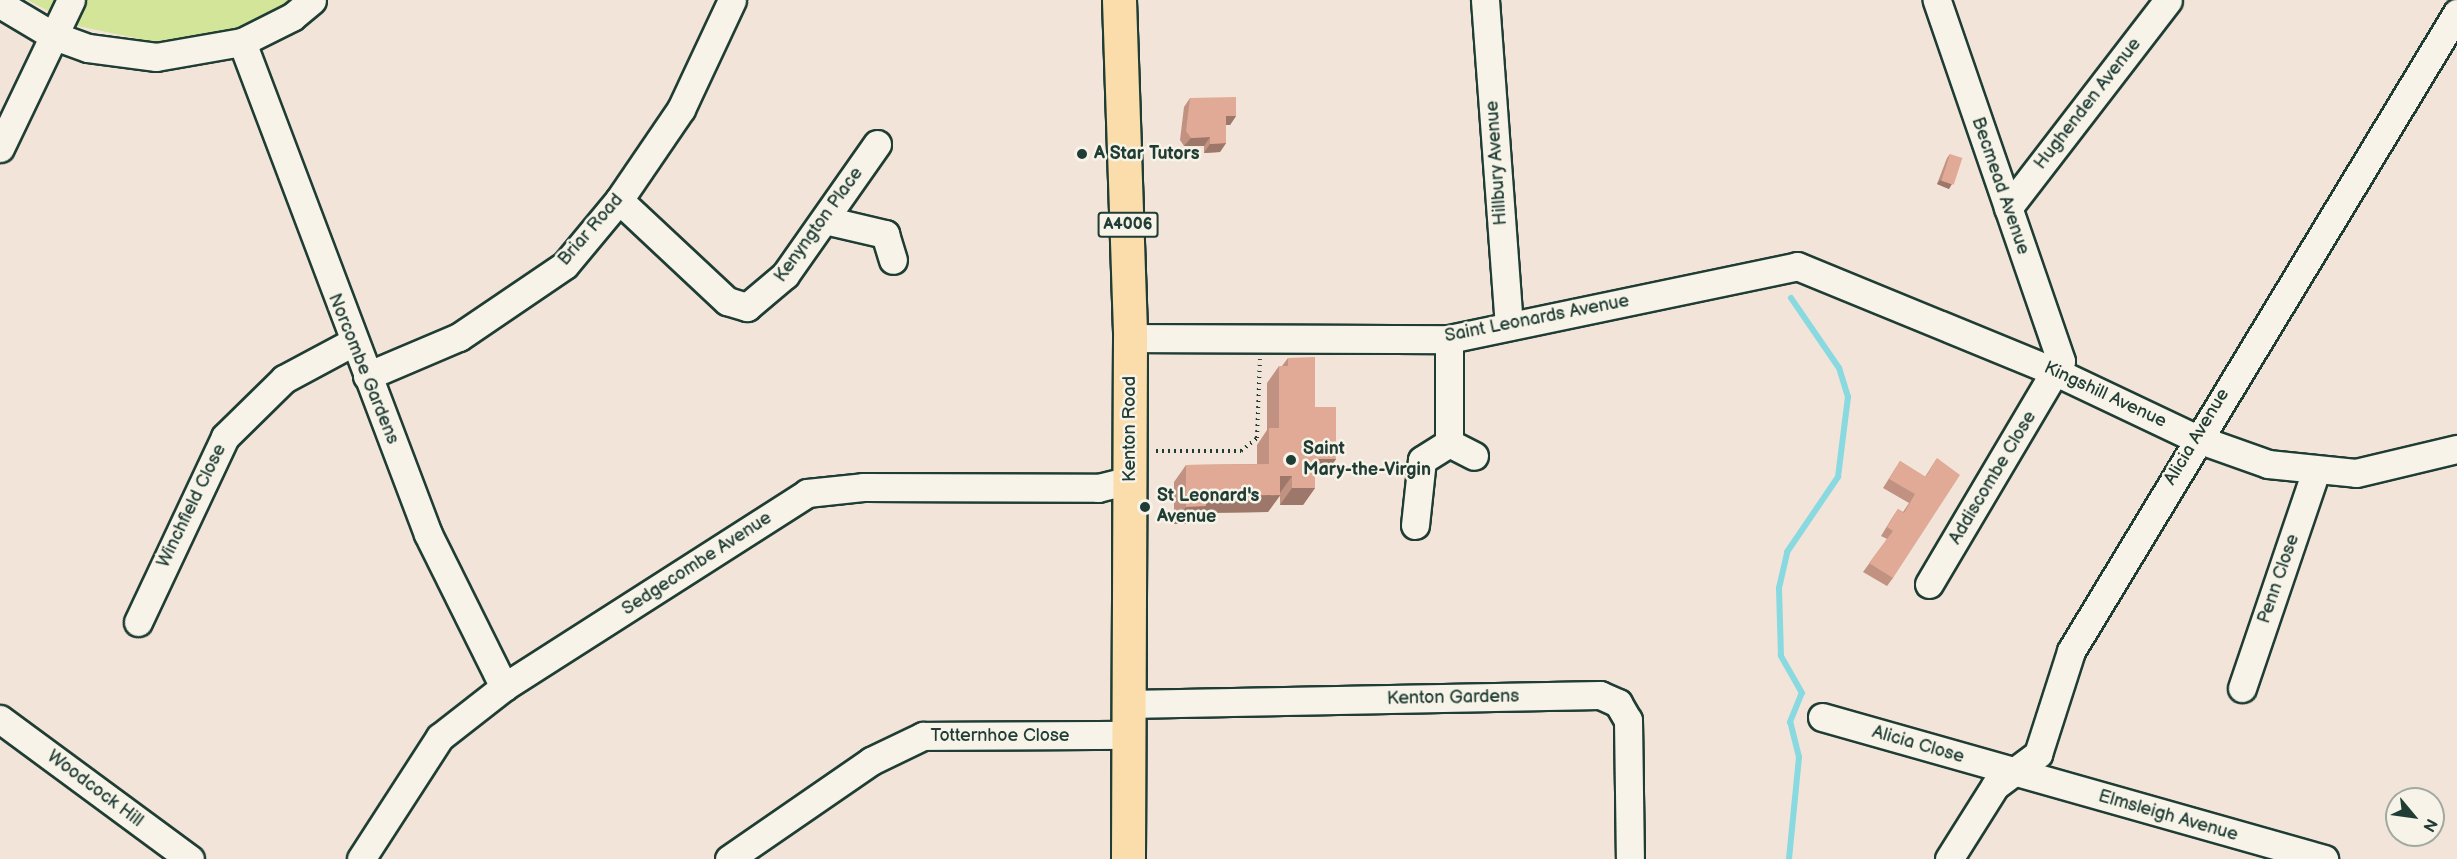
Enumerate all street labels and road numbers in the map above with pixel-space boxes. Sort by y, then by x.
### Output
street label: Hughenden Avenue [2030,34,2146,174]
street label: Hillbury Avenue [1482,99,1512,227]
street label: Becmead Avenue [1966,114,2034,258]
street label: Kenyngton Place [770,163,868,287]
street label: Briar Road [554,190,628,270]
road number: A4006 [1096,212,1160,238]
street label: Norcombe Gardens [323,291,403,447]
street label: Saint Leonards Avenue [1443,291,1631,347]
street label: Kingshill Avenue [2040,357,2170,433]
street label: Kenton Road [1119,376,1141,482]
street label: Alicia Avenue [2160,385,2234,489]
street label: Addiscombe Close [1945,408,2041,548]
street label: Winchfield Close [153,441,231,571]
street label: Sedgecombe Avenue [618,508,776,620]
street label: Penn Close [2254,532,2304,626]
street label: Kenton Gardens [1387,686,1519,710]
street label: Alicia Close [1870,722,1966,768]
street label: Totternhoe Close [931,725,1069,747]
street label: Woodcock Hill [43,746,147,832]
street label: Elmsleigh Avenue [2096,786,2240,846]

